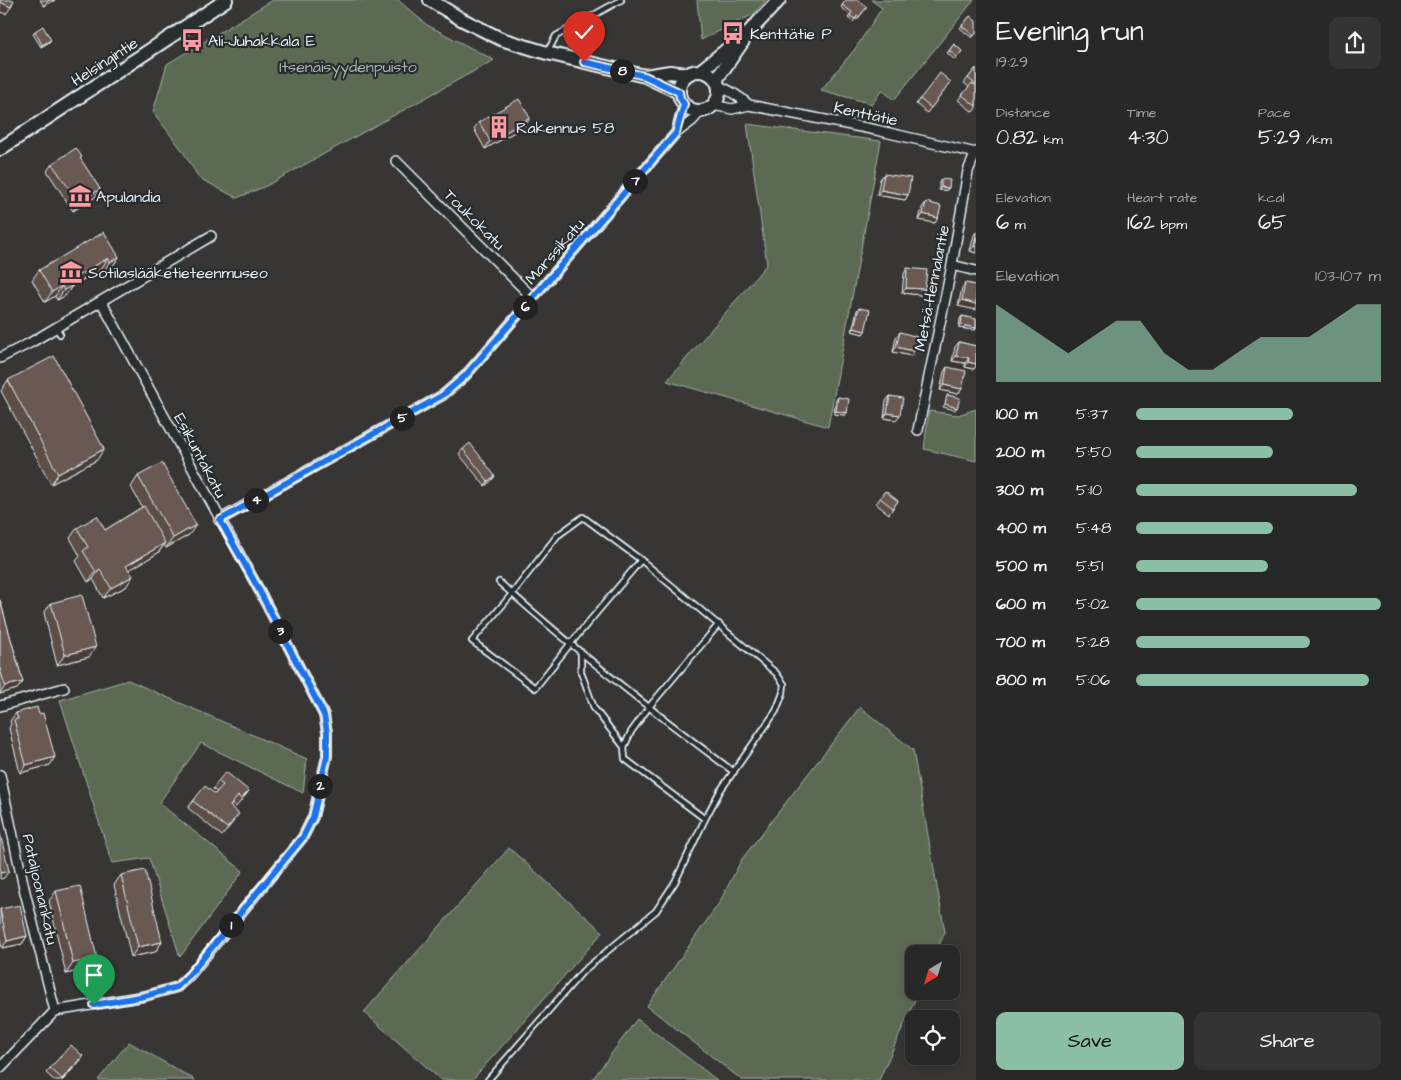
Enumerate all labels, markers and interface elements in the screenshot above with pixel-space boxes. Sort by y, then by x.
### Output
pin [563,11,605,62]
text: Evening run [996,12,1144,51]
button: share [1329,17,1381,69]
icon: check [570,18,598,46]
bus stop icon: Kenttätie P [720,20,746,46]
place label: Kenttätie P [750,23,832,45]
bus stop icon: Ali-Juhakkala E [179,27,205,53]
place label: Ali-Juhakkala E [208,30,316,52]
street label: Helsingintie [67,32,143,92]
text: 19:29 [996,51,1028,73]
park label: Itsenäisyydenpuisto [279,56,417,79]
pin: 8 [610,58,634,84]
text: 8 [618,61,627,81]
street label: Kenttätie [832,96,900,132]
text: Distance [996,103,1050,123]
text: Time [1127,103,1156,123]
text: Pace [1258,103,1290,123]
building icon: Rakennus 58 [486,114,512,140]
place label: Rakennus 58 [516,117,614,139]
text: 0.82 [996,123,1038,152]
text: 4:30 [1127,123,1169,152]
text: 5:29 [1258,123,1300,152]
text: km [1038,130,1063,150]
text: /km [1300,130,1332,150]
pin: 7 [622,168,648,194]
text: 7 [631,171,640,191]
museum icon: Apulandia [67,183,93,209]
street label: Toukokatu [439,184,510,255]
place label: Apulandia [96,186,161,208]
text: Elevation [996,188,1051,208]
text: Heart rate [1127,188,1197,208]
text: kcal [1258,188,1285,208]
text: 6 [996,208,1009,237]
text: 162 [1127,208,1155,237]
text: 65 [1258,208,1286,237]
street label: Marssikatu [520,214,590,290]
text: m [1009,215,1026,235]
text: bpm [1155,215,1187,235]
street label: Metsä-Hennalantie [909,223,955,353]
museum icon: Sotilaslääketieteenmuseo [58,259,84,285]
place label: Sotilaslääketieteenmuseo [88,262,268,284]
text: Elevation [996,265,1059,287]
text: 103–107 m [1315,265,1381,287]
pin: 6 [512,294,538,320]
text: 6 [521,297,530,317]
text: 100 m [996,403,1037,425]
text: 5:37 [1076,403,1108,425]
pin: 5 [390,406,414,430]
text: 5 [398,408,407,428]
street label: Esikuntakatu [169,409,232,502]
text: 200 m [996,441,1044,463]
text: 5:50 [1076,441,1111,463]
text: 300 m [996,479,1043,501]
text: 5:10 [1076,479,1102,501]
pin: 4 [244,488,268,512]
text: 4 [252,490,261,510]
text: 400 m [996,517,1046,539]
text: 5:48 [1076,517,1111,539]
text: 500 m [996,555,1046,577]
text: 5:51 [1076,555,1103,577]
text: 600 m [996,593,1045,615]
text: 5:02 [1076,593,1109,615]
pin: 3 [268,618,292,644]
text: 3 [277,621,284,641]
text: 700 m [996,631,1045,653]
text: 5:28 [1076,631,1110,653]
text: 800 m [996,669,1045,691]
text: 5:06 [1076,669,1110,691]
pin: 2 [308,774,332,798]
text: 2 [316,776,325,796]
street label: Pataljoonankatu [17,832,63,947]
pin: 1 [218,912,244,938]
text: 1 [231,915,232,935]
north arrow [905,945,960,1000]
map controls [905,945,960,1065]
pin [73,954,115,1005]
icon: arrive [80,961,108,989]
button: locate [905,1010,960,1065]
button: Save [996,1012,1184,1070]
button: Share [1194,1012,1381,1070]

